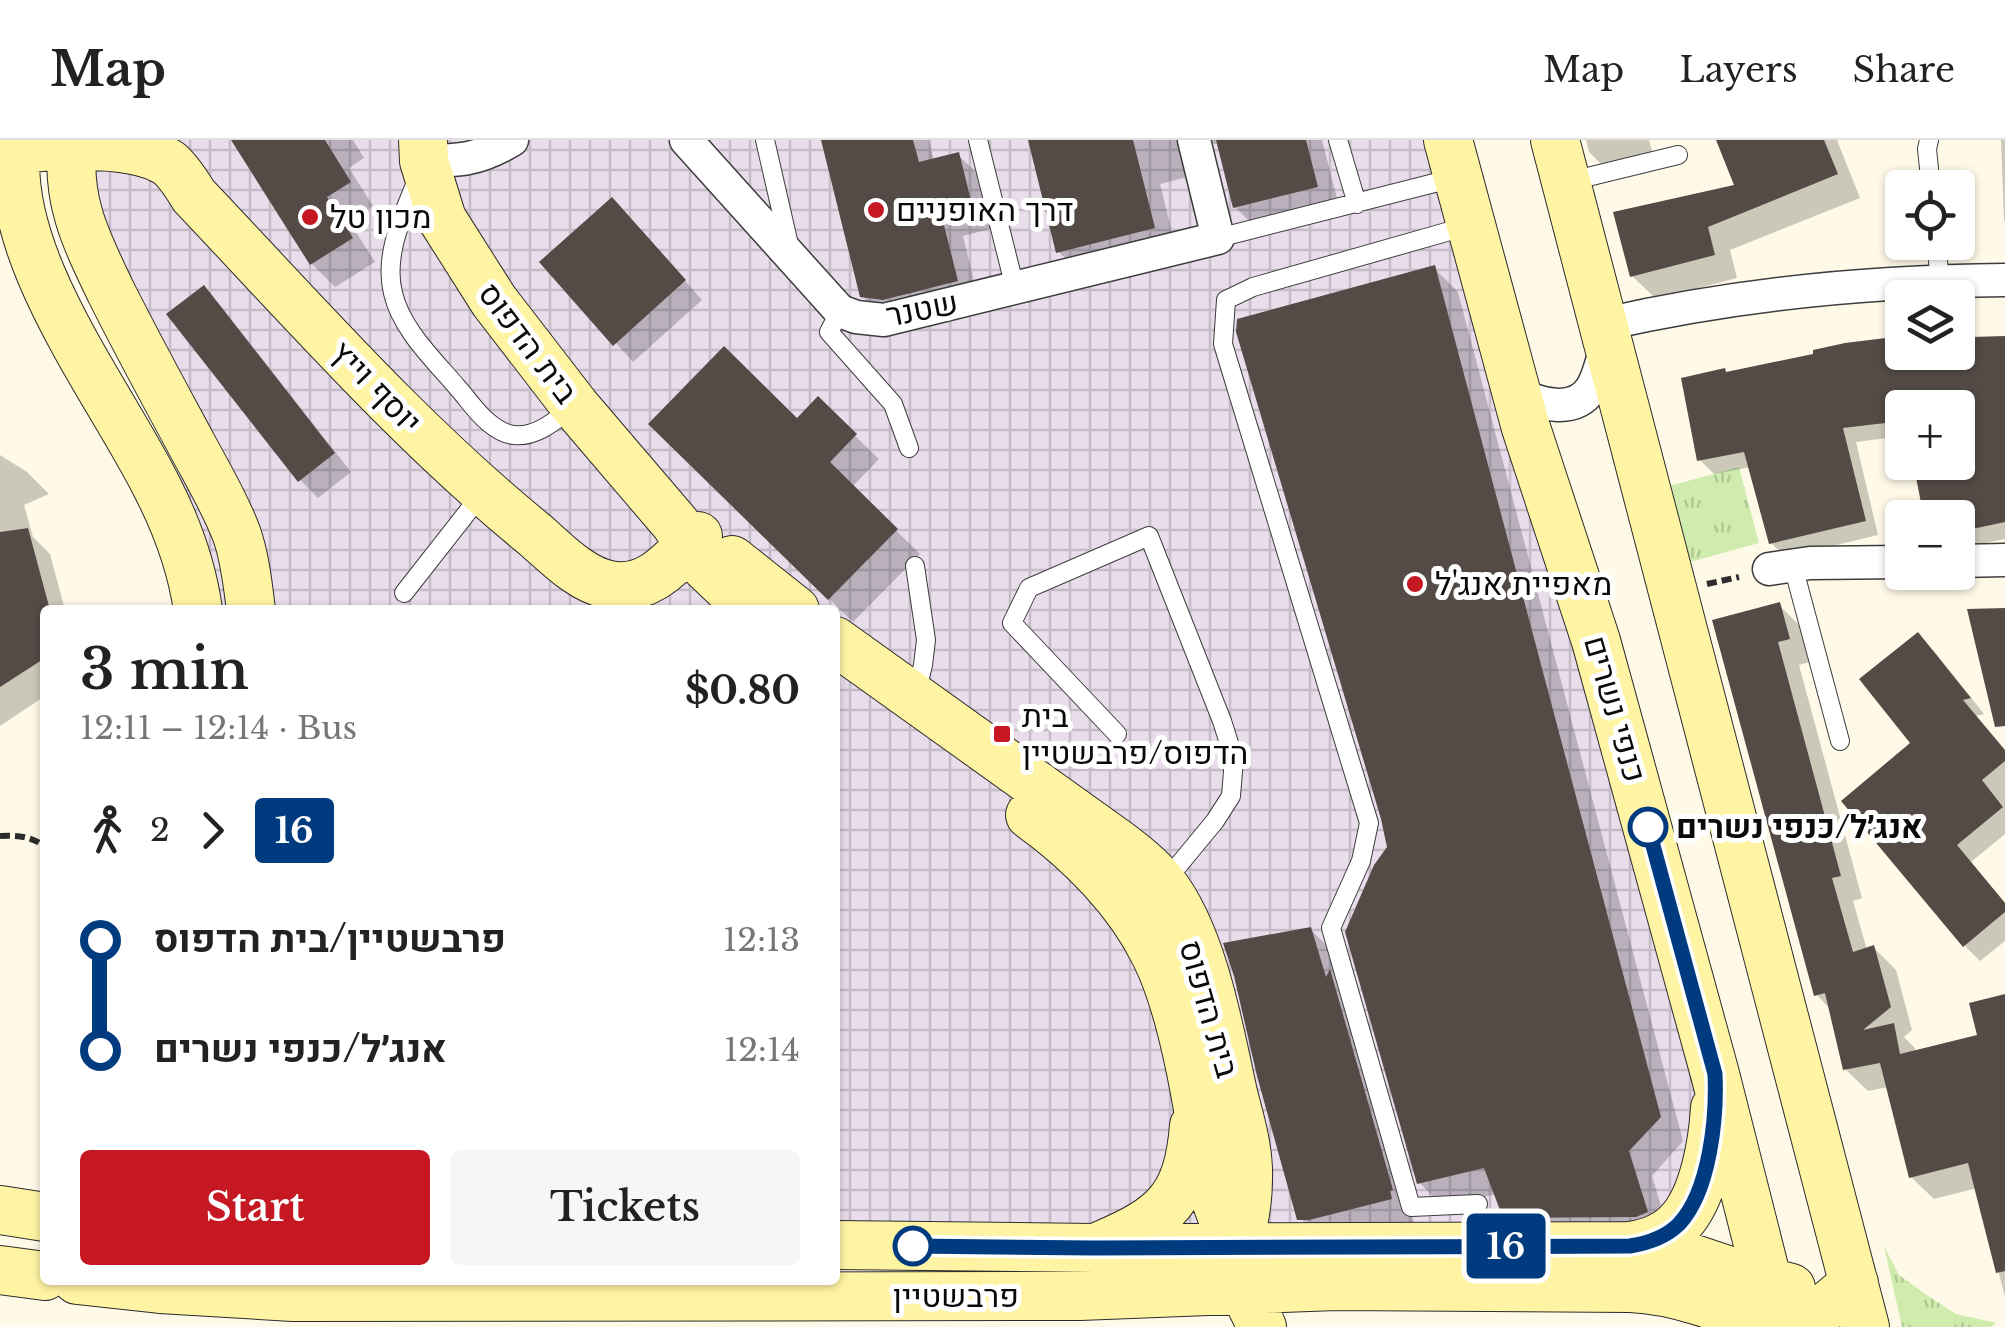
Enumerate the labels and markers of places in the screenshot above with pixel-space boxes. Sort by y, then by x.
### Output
place label: דרך האופניים [896,190,1073,230]
place label: מכון טל [330,197,432,237]
marker: דרך האופניים [865,199,887,221]
marker: מכון טל [299,206,321,228]
place label: מאפיית אנג'ל [1435,564,1612,604]
marker: מאפיית אנג'ל [1404,573,1426,595]
place label: בית הדפוס/פרבשטיין [1022,696,1248,773]
marker: בית הדפוס/פרבשטיין [991,723,1013,745]
place label: אנג׳ל/כנפי נשרים [1676,807,1923,847]
marker: אנג׳ל/כנפי נשרים [1629,808,1667,846]
unlabelled marker [894,1227,932,1265]

